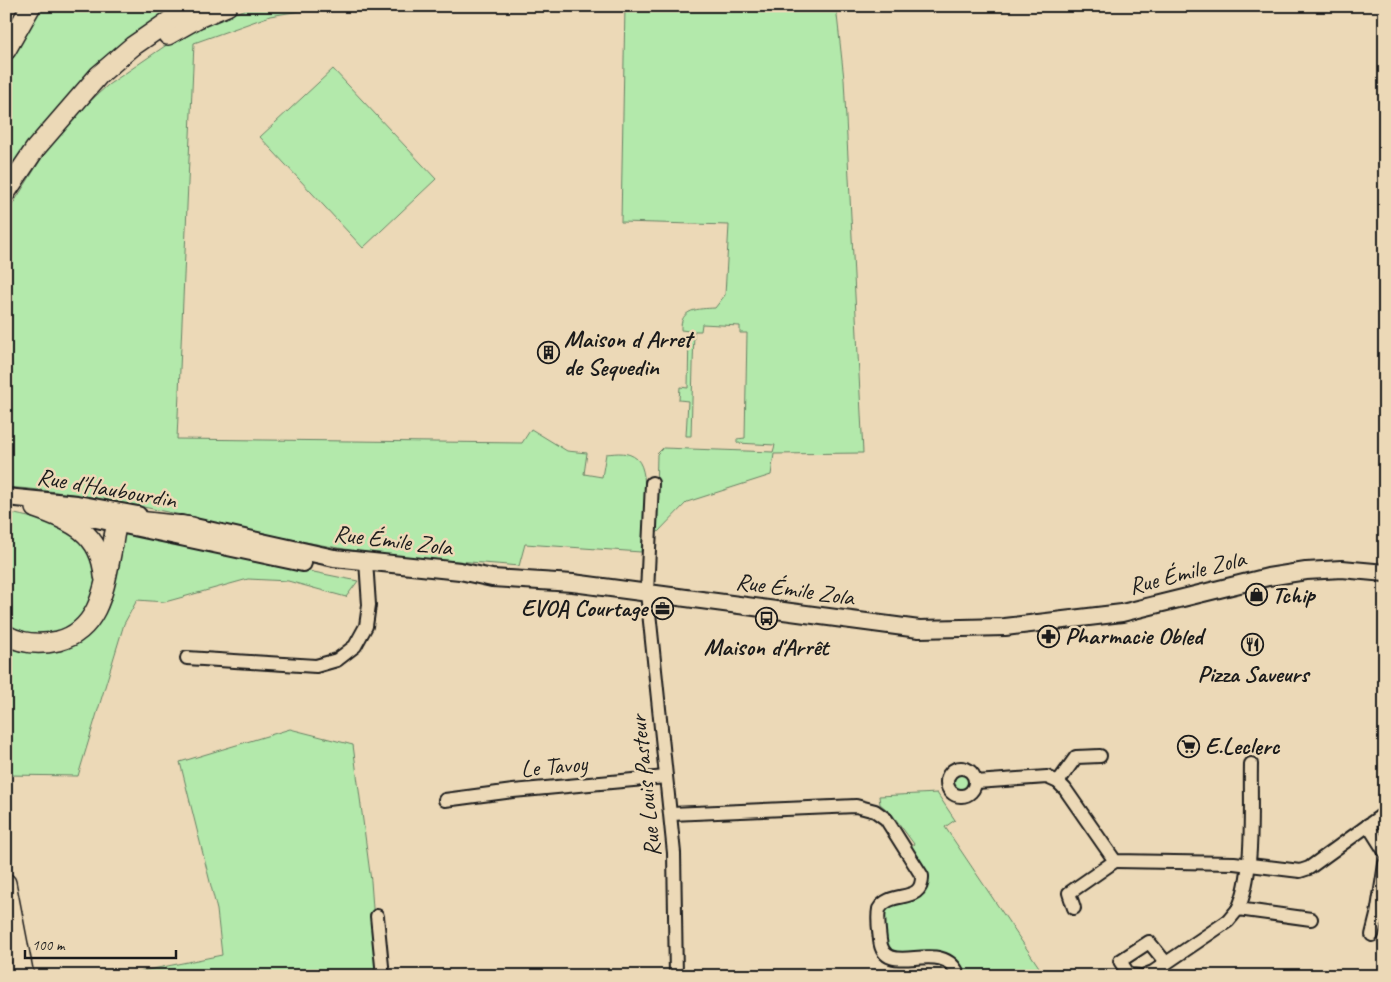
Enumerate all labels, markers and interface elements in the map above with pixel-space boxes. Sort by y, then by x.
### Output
place label: Maison d Arret de Sequedin [564,324,696,382]
building icon: Maison d Arret de Sequedin [536,341,560,365]
street label: Rue d'Haubourdin [35,461,180,515]
street label: Rue Émile Zola [332,518,455,562]
street label: Rue Émile Zola [1126,543,1250,601]
street label: Rue Émile Zola [734,566,857,612]
place label: Tchip [1272,580,1317,610]
shop icon: Tchip [1244,583,1268,607]
place label: EVOA Courtage [521,593,649,623]
office icon: EVOA Courtage [651,596,675,620]
bus stop icon: Maison d'Arrêt [754,606,778,630]
place label: Pharmacie Obled [1065,621,1207,651]
pharmacy icon: Pharmacie Obled [1037,624,1061,648]
place label: Maison d'Arrêt [704,632,831,662]
restaurant icon: Pizza Saveurs [1241,633,1265,657]
place label: Pizza Saveurs [1198,659,1311,689]
street label: Rue Louis Pasteur [622,711,667,858]
place label: E.Leclerc [1205,731,1280,761]
supermarket icon: E.Leclerc [1177,734,1201,758]
street label: Le Tavoy [520,748,590,784]
scale bar [25,927,176,959]
text: 100 m [32,936,66,955]

